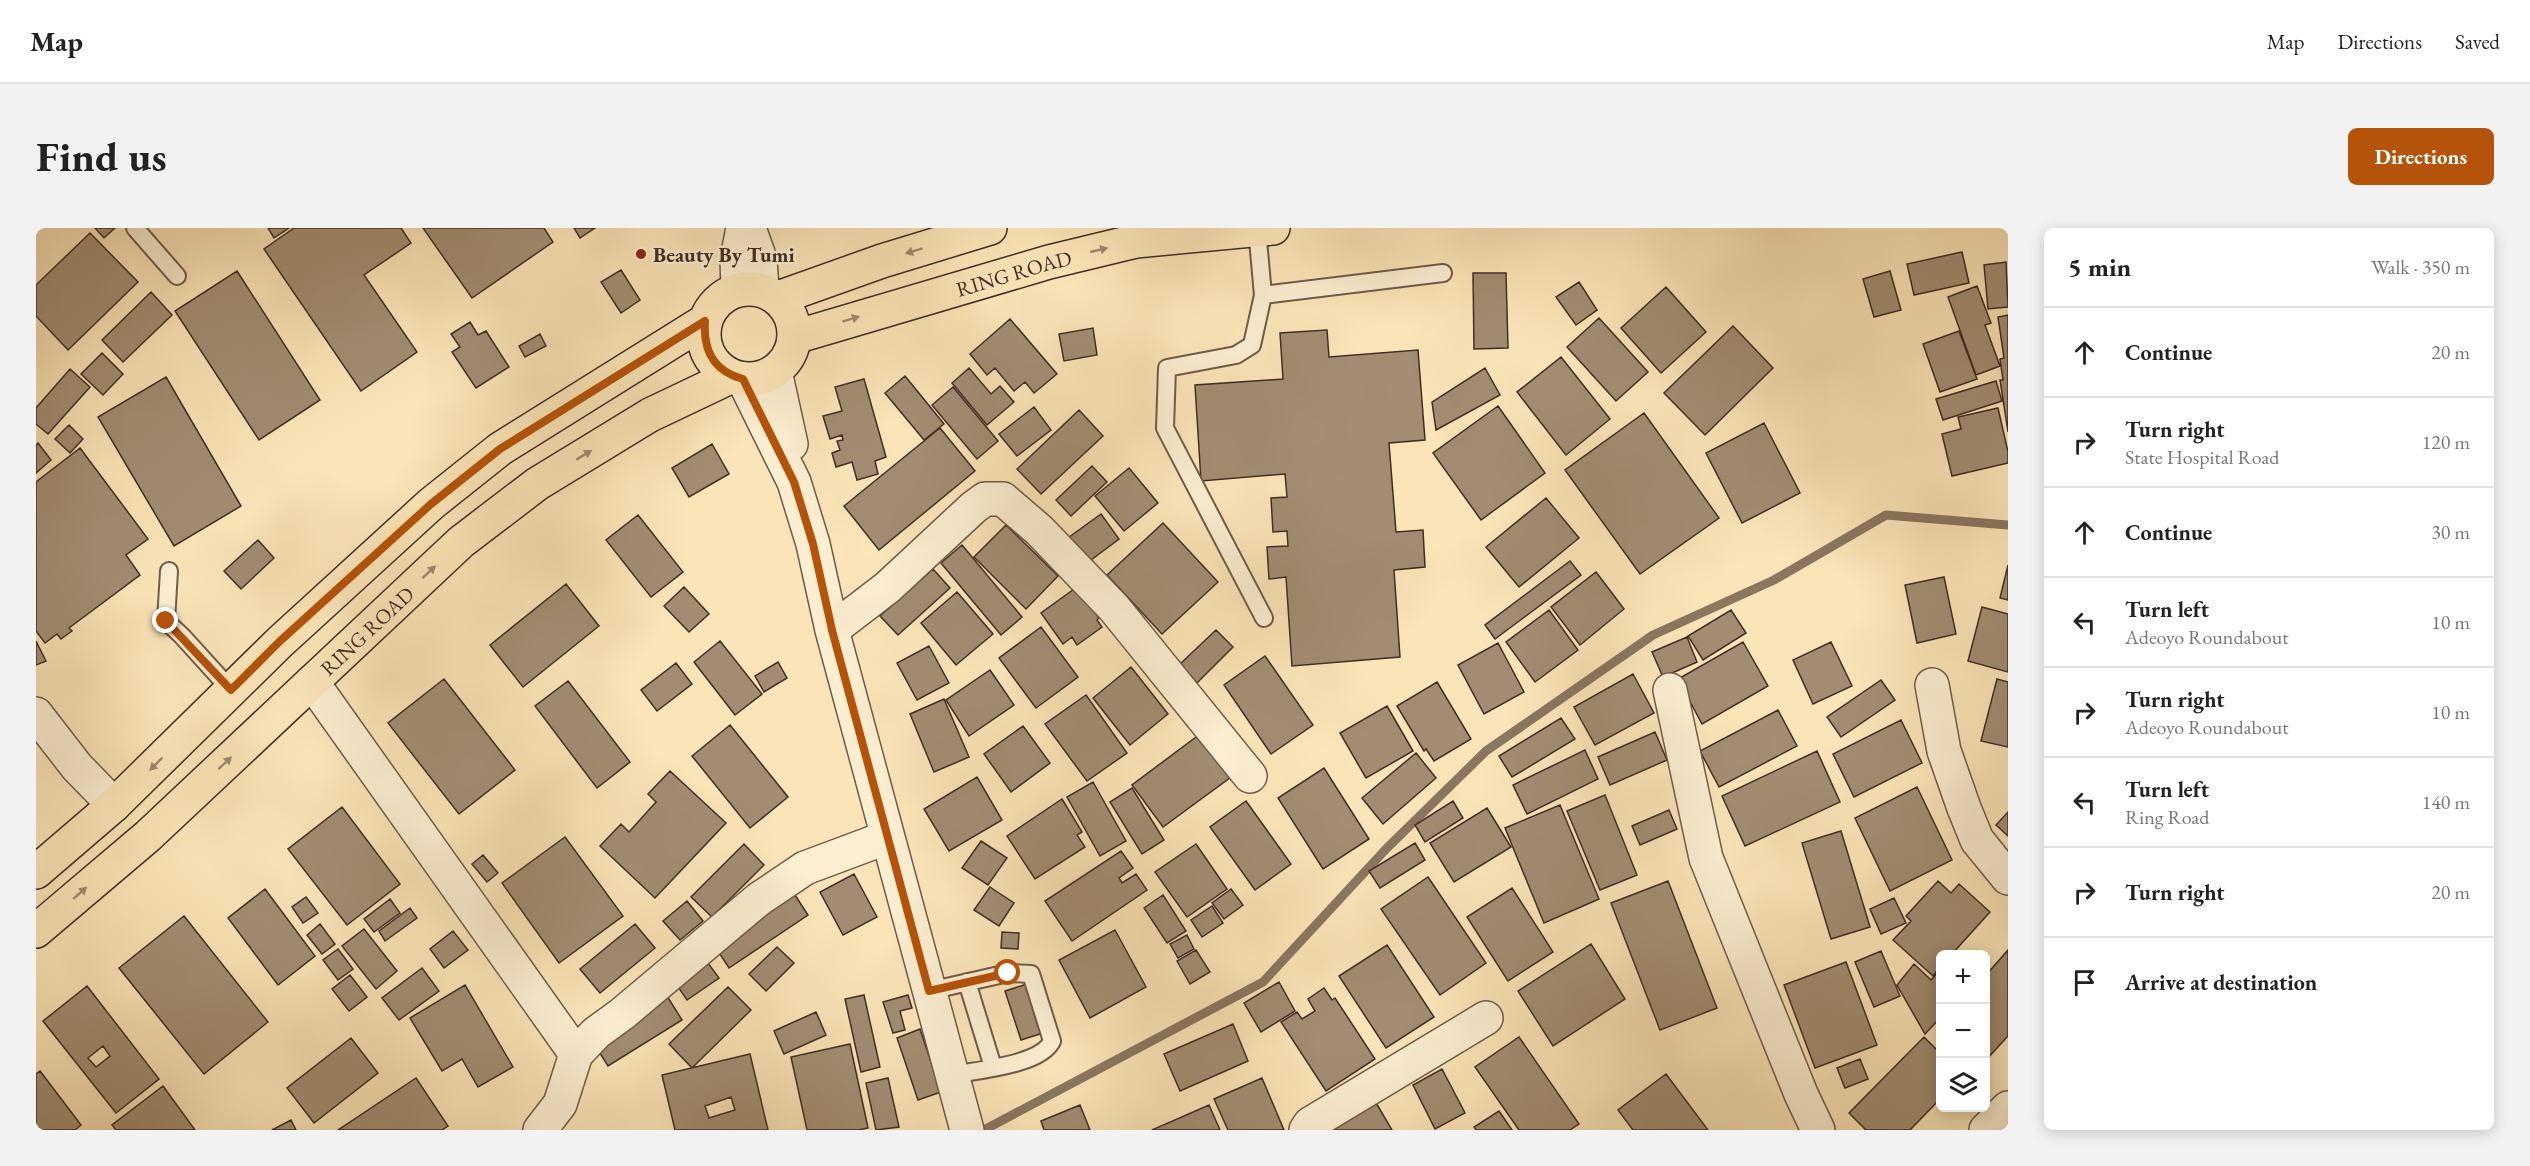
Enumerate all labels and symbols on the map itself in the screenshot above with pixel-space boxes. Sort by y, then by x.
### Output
place label: Beauty By Tumi [653,241,795,268]
street label: RING ROAD [953,244,1074,302]
one-way arrow [1090,244,1108,254]
marker: Beauty By Tumi [634,247,648,261]
one-way arrow [905,247,923,257]
one-way arrow [842,314,860,323]
one-way arrow [576,450,593,460]
one-way arrow [421,566,436,579]
street label: RING ROAD [314,580,420,681]
route end [152,607,178,633]
one-way arrow [218,756,233,770]
one-way arrow [149,757,163,771]
one-way arrow [72,887,88,900]
route start [994,959,1020,985]

